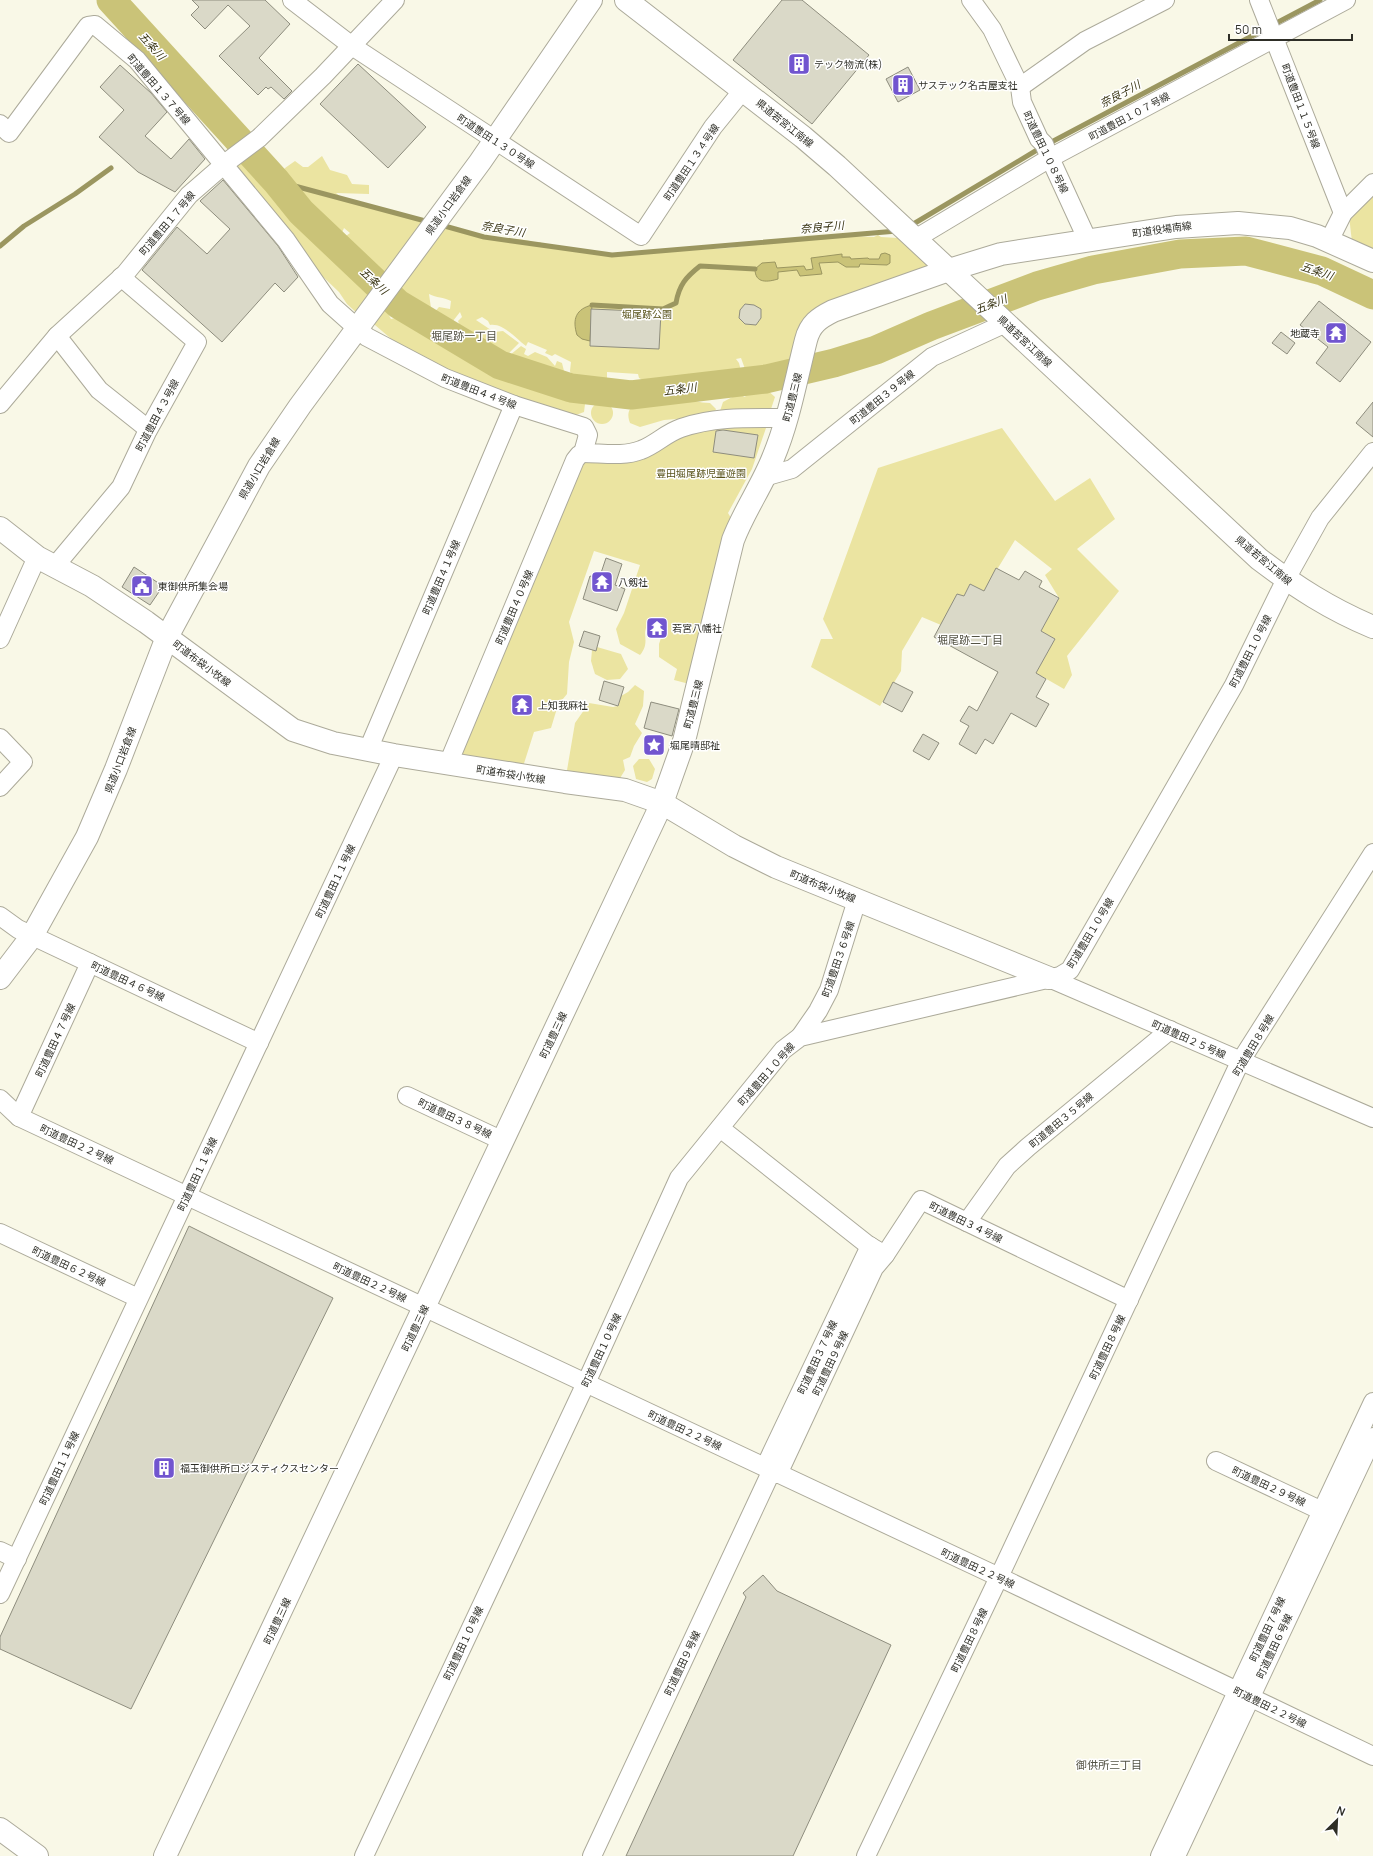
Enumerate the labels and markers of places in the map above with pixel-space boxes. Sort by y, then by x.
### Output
building icon: テック物流(株) [786,51,812,77]
place label: テック物流(株) [814,57,883,71]
building icon: サステック名古屋支社 [890,72,916,98]
place label: サステック名古屋支社 [918,78,1018,92]
temple icon: 地蔵寺 [1323,320,1349,346]
place label: 地蔵寺 [1290,326,1320,340]
temple icon: 八剱社 [589,569,615,595]
public building icon: 東御供所集会場 [129,573,155,599]
place label: 八剱社 [618,575,648,589]
place label: 東御供所集会場 [158,579,228,593]
temple icon: 若宮八幡社 [644,615,670,641]
place label: 若宮八幡社 [672,621,722,635]
temple icon: 上知我麻社 [509,692,535,718]
place label: 上知我麻社 [538,698,588,712]
place icon: 堀尾晴邸祉 [641,732,667,758]
place label: 堀尾晴邸祉 [670,738,720,752]
building icon: 福玉御供所ロジスティクスセンター [151,1455,177,1481]
place label: 福玉御供所ロジスティクスセンター [180,1461,339,1475]

